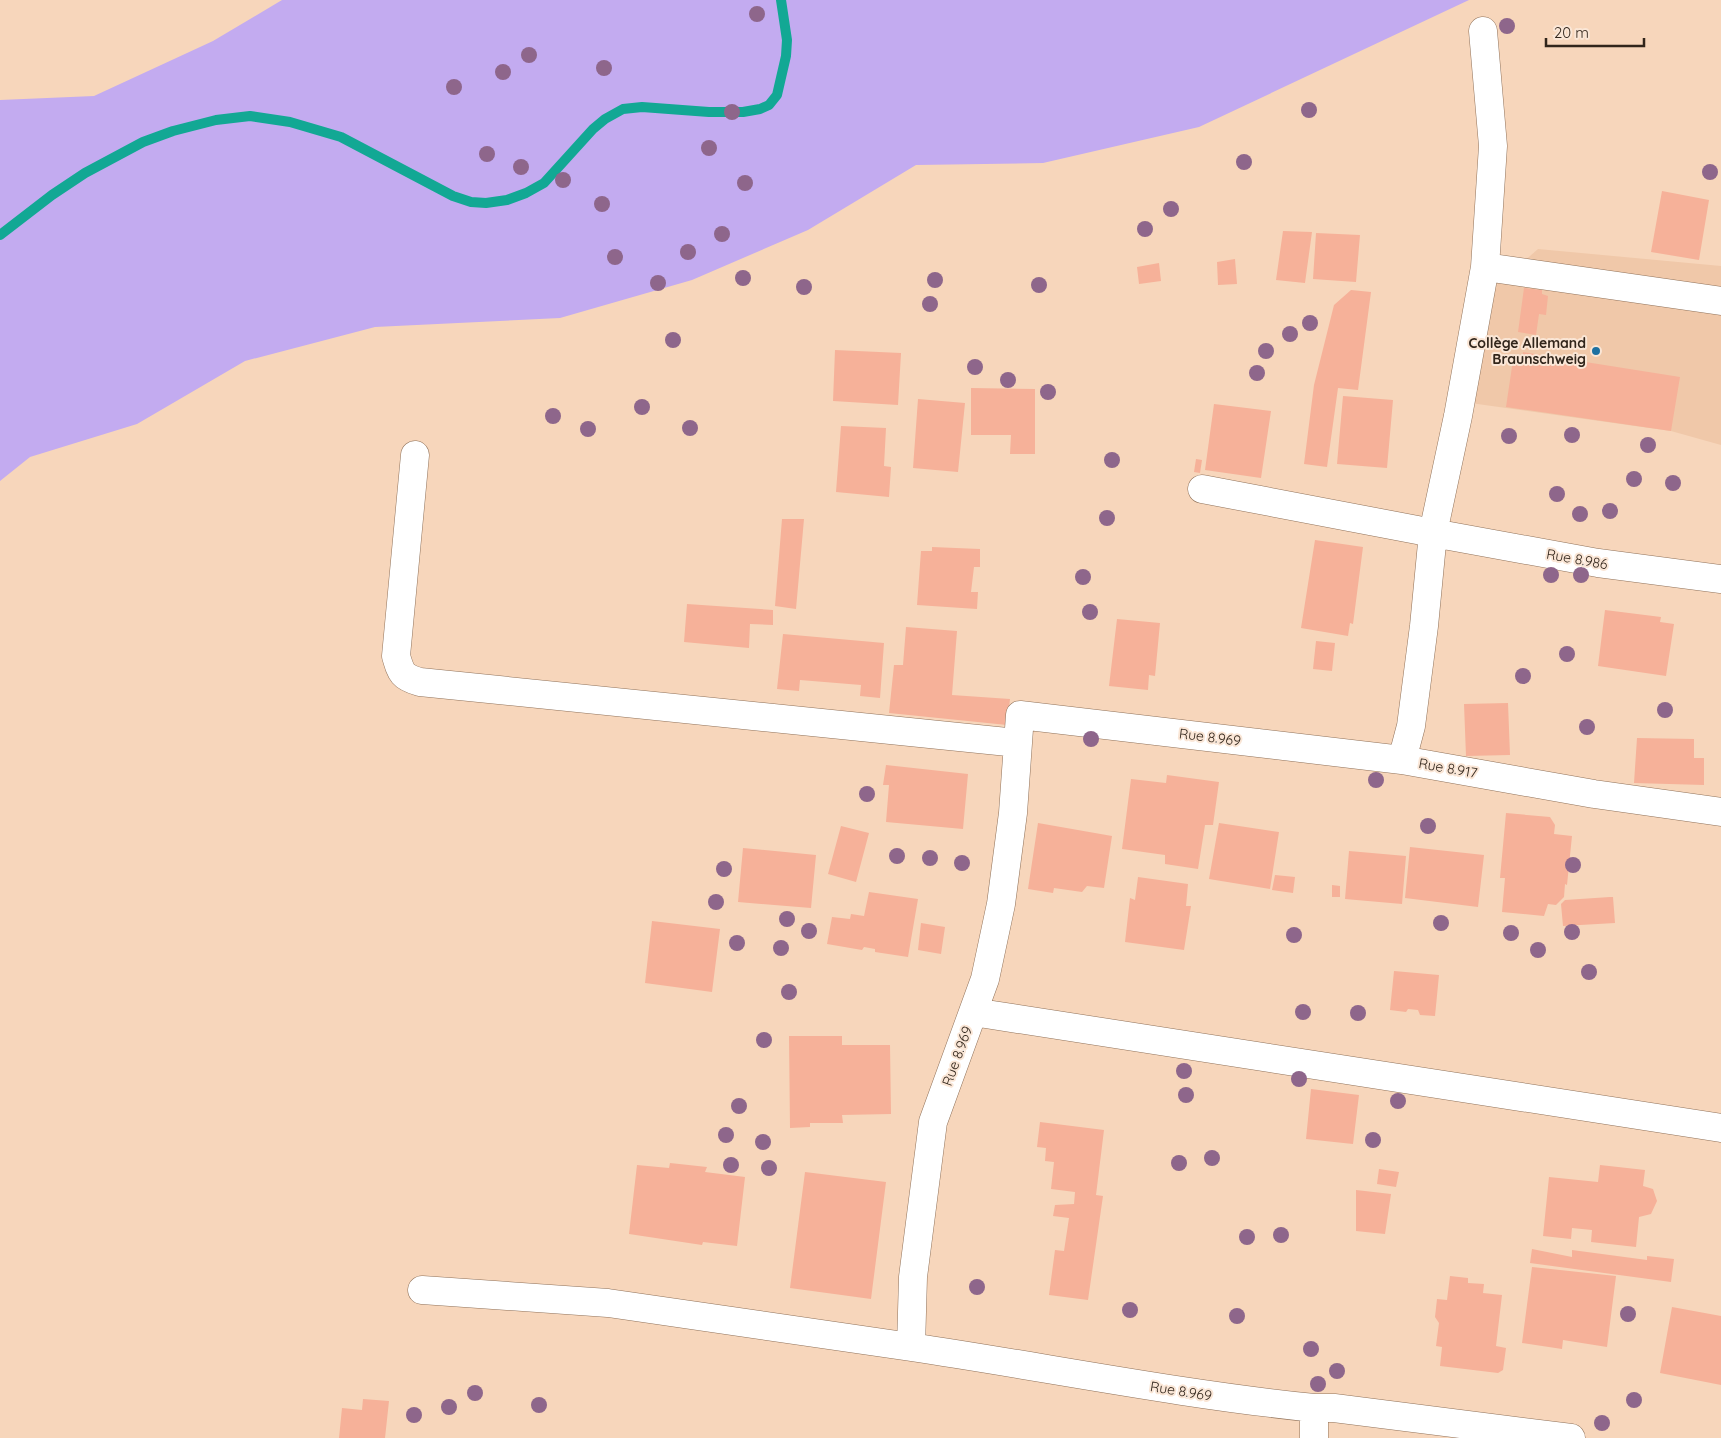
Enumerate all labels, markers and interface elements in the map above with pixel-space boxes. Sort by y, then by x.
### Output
scale bar [1546,15,1644,47]
text: 20 m [1554,23,1589,42]
place label: Collège Allemand Braunschweig [1469,334,1586,368]
marker: Collège Allemand Braunschweig [1590,345,1602,357]
street label: Rue 8.986 [1545,545,1610,573]
street label: Rue 8.969 [1178,724,1242,750]
street label: Rue 8.917 [1417,754,1479,782]
street label: Rue 8.969 [938,1024,976,1088]
street label: Rue 8.969 [1149,1377,1213,1405]

